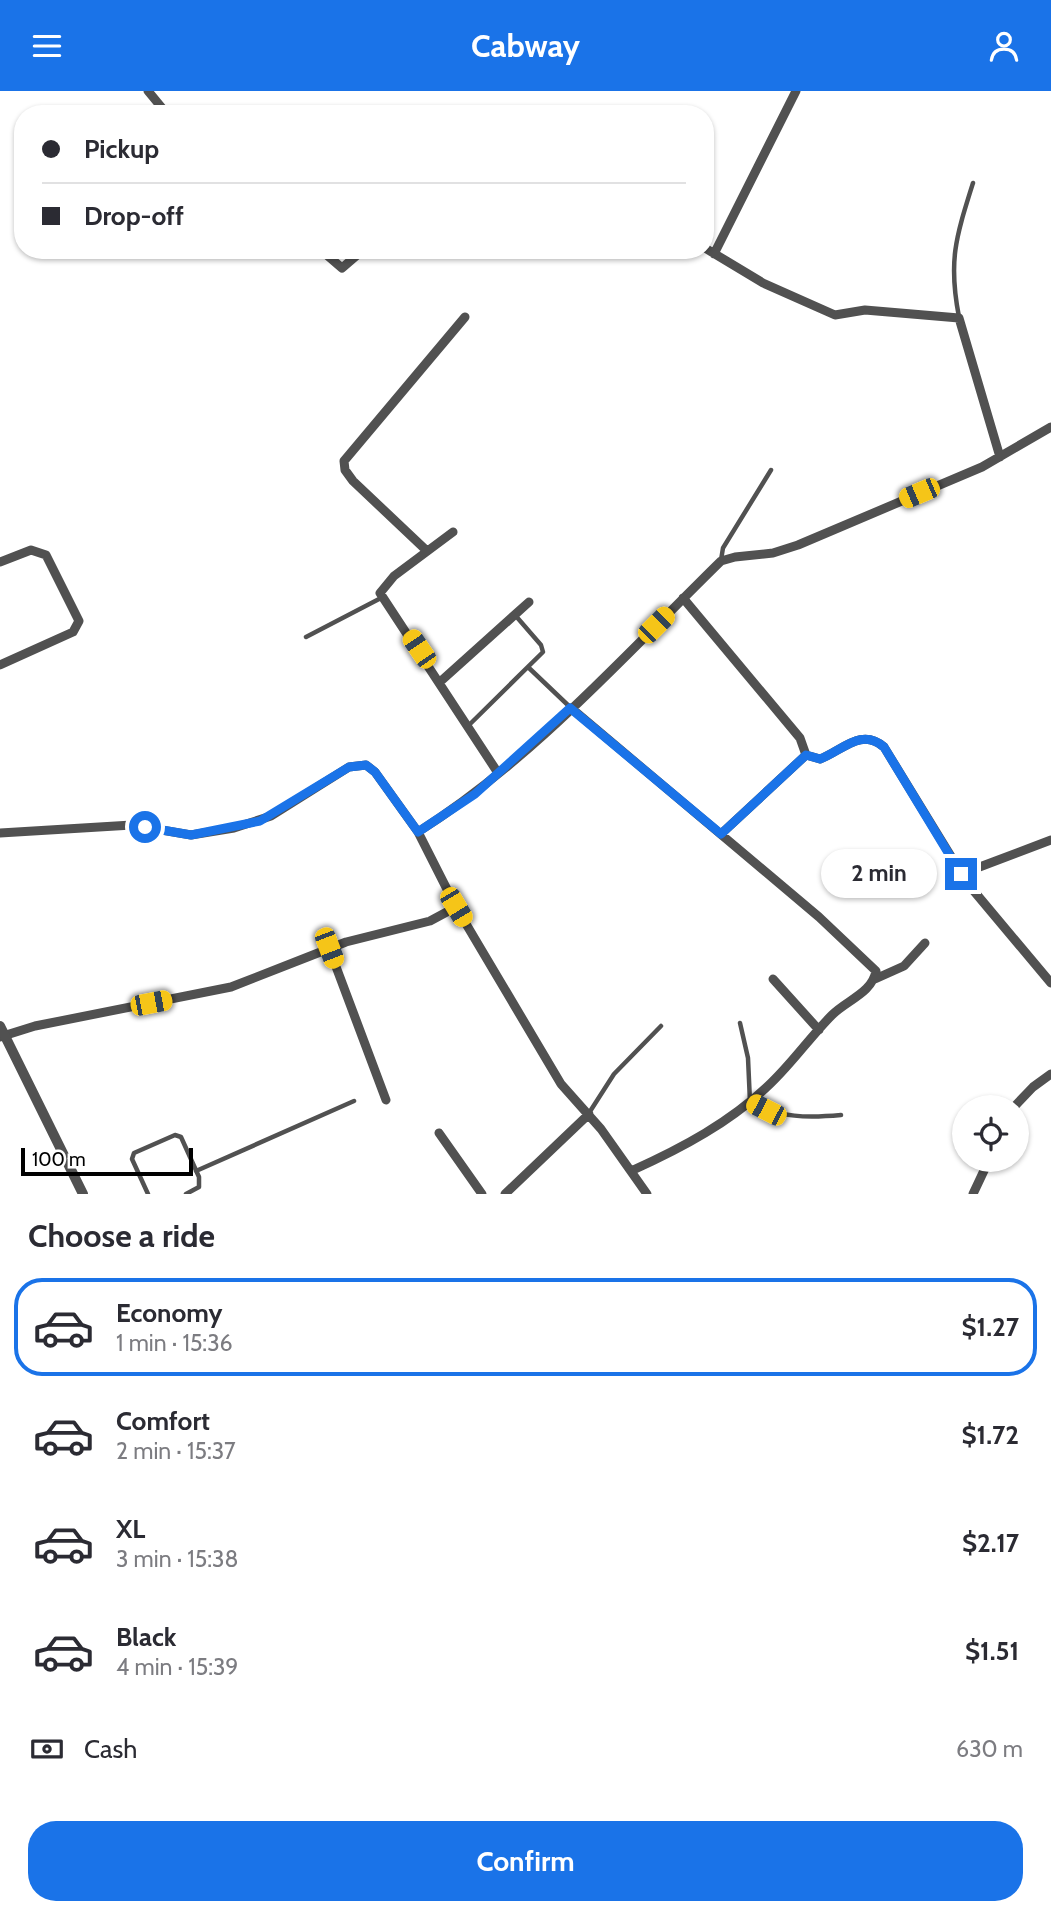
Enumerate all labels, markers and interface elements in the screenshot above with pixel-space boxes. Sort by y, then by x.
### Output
text: Cabway [471,26,580,65]
icon: menu [28,27,66,65]
icon: person [985,27,1023,65]
text: Pickup [84,133,159,165]
text: Drop-off [84,200,184,232]
car [896,475,943,511]
car [634,603,679,647]
car [399,626,440,672]
route start [129,811,161,843]
callout: 2 min [821,849,936,899]
route end [945,858,977,890]
text: 2 min [851,859,907,887]
car [437,884,476,930]
car [312,925,347,971]
car [129,989,174,1017]
car [743,1091,790,1129]
map controls [952,1095,1029,1172]
button: locate [952,1095,1029,1172]
scale bar [21,1145,192,1177]
text: 100 m [32,1148,86,1171]
text: Choose a ride [28,1216,215,1255]
icon: car [32,1296,95,1359]
text: Economy [116,1297,222,1329]
text: $1.27 [962,1311,1019,1343]
text: 1 min · 15:36 [116,1329,233,1357]
icon: car [32,1404,95,1467]
text: Comfort [116,1405,210,1437]
text: $1.72 [962,1419,1019,1451]
text: 2 min · 15:37 [116,1437,236,1465]
icon: car [32,1512,95,1575]
text: XL [116,1513,145,1545]
text: $2.17 [962,1527,1019,1559]
text: 3 min · 15:38 [116,1545,238,1573]
icon: car [32,1620,95,1683]
text: Black [116,1621,176,1653]
text: $1.51 [965,1635,1019,1667]
text: 4 min · 15:39 [116,1653,238,1681]
icon: cash [28,1730,66,1768]
text: Cash [84,1733,137,1765]
text: 630 m [956,1735,1023,1763]
button: Confirm [28,1821,1023,1901]

